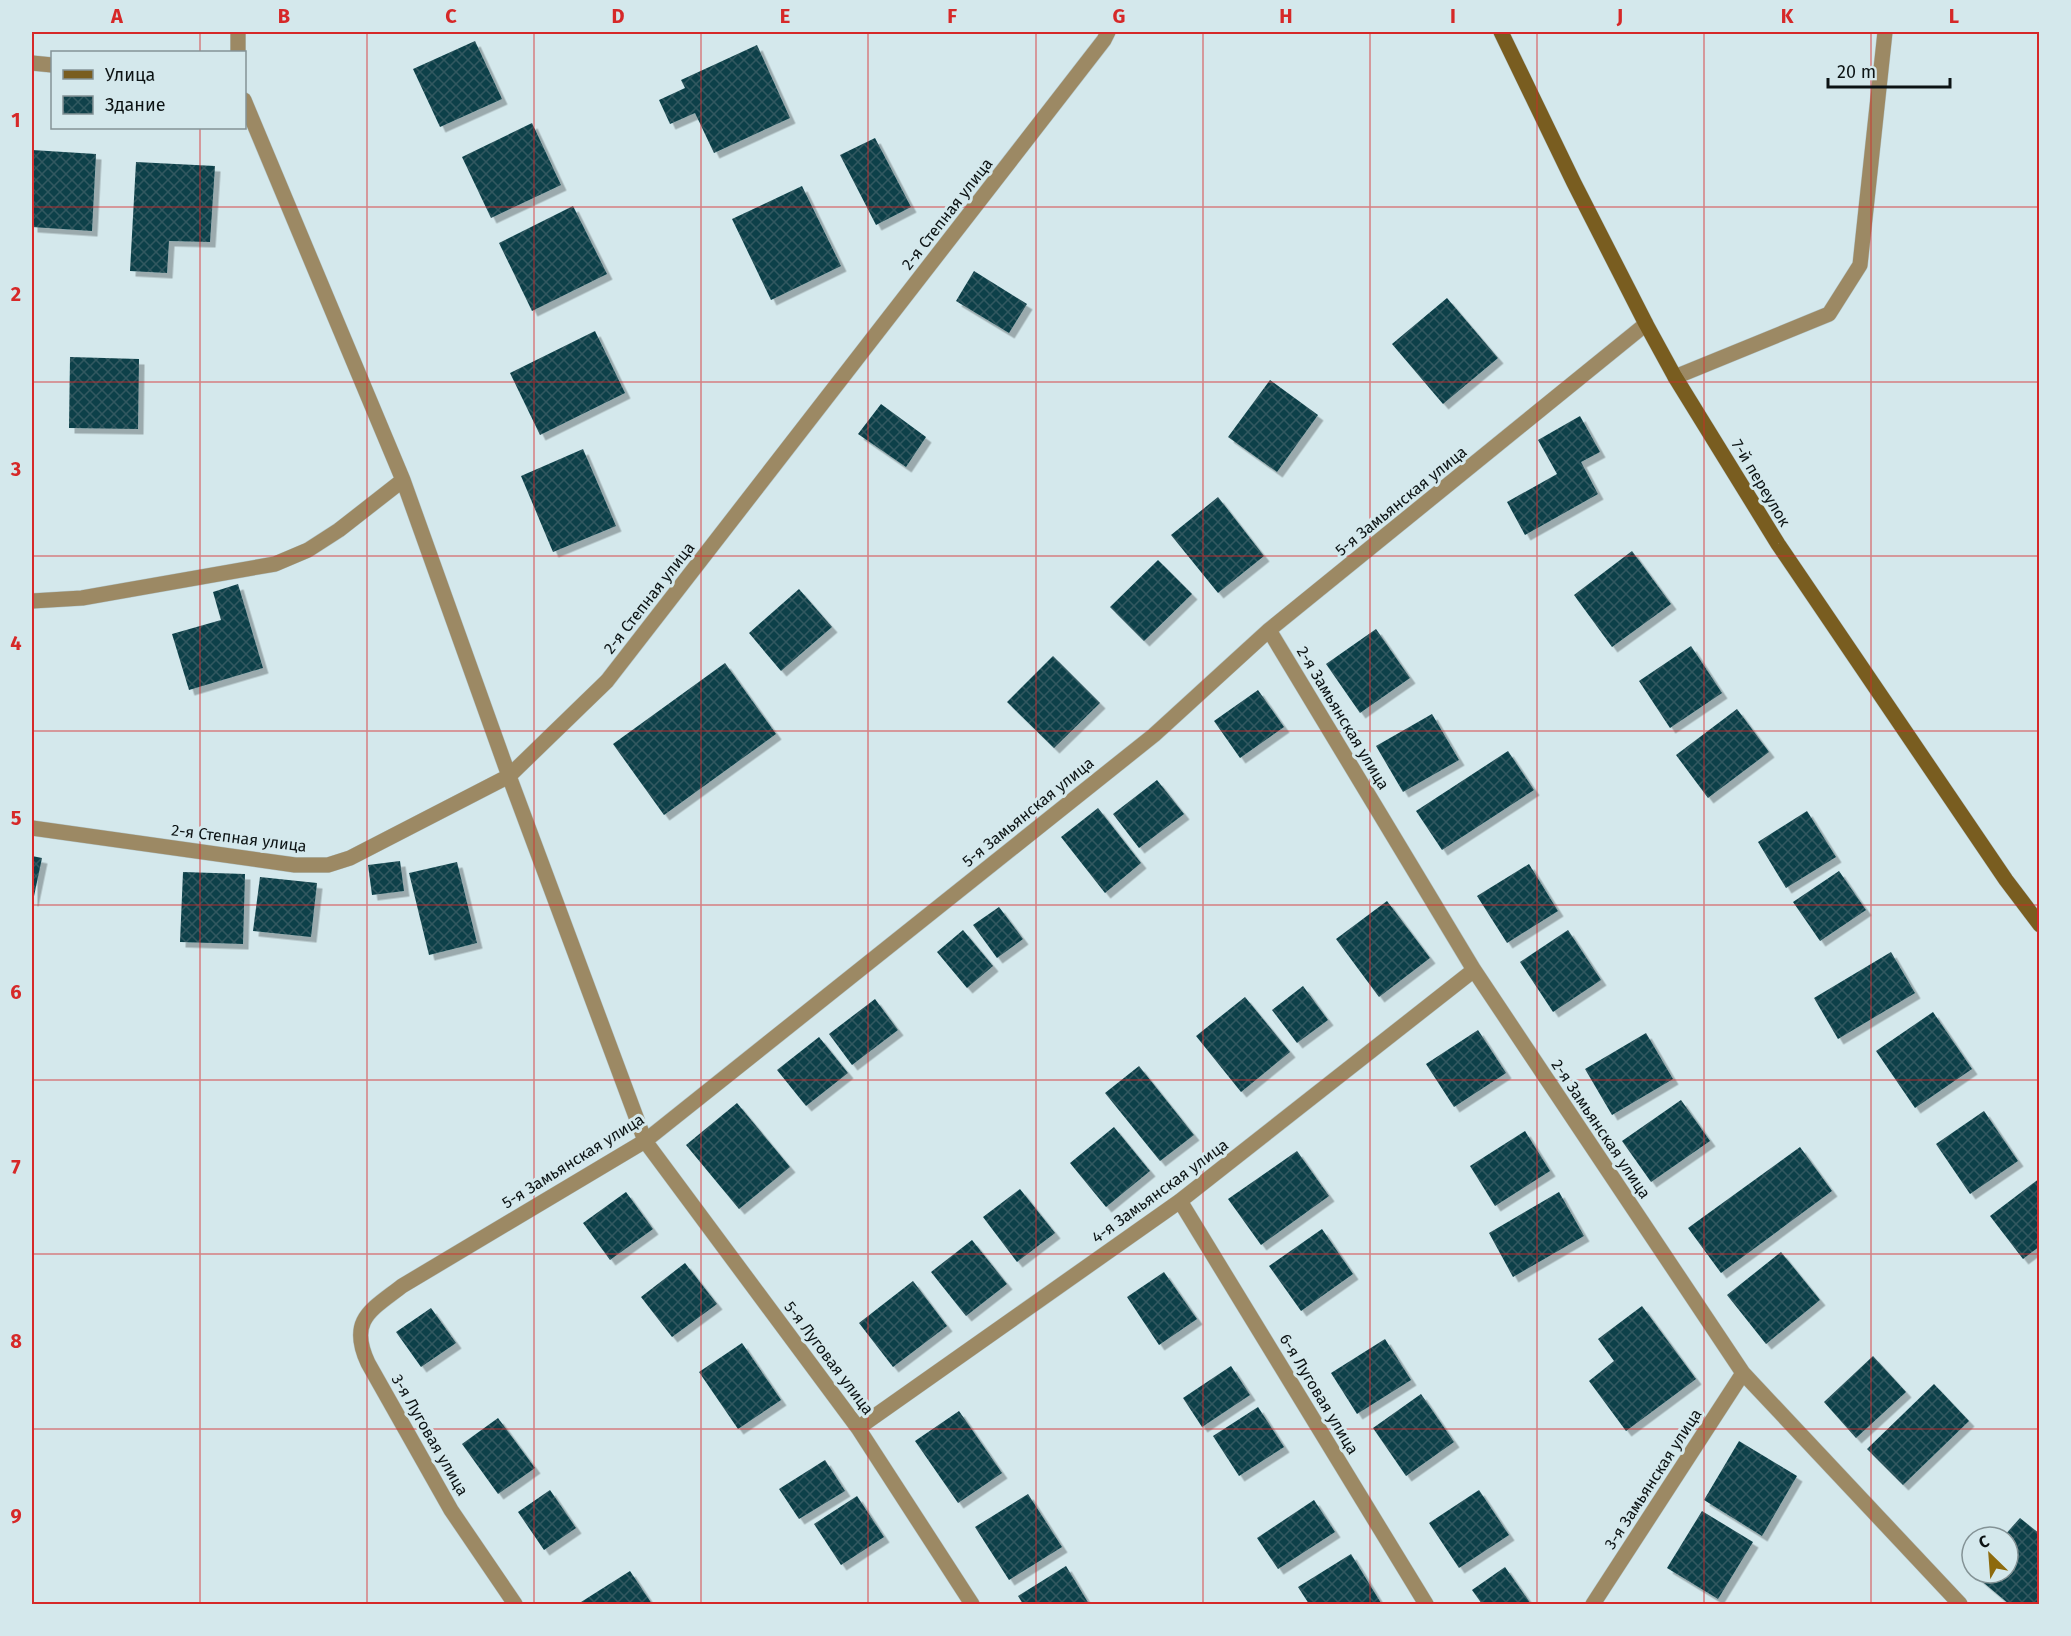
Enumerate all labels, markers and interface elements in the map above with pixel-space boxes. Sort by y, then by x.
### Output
text: A [110,4,124,28]
text: B [278,4,290,28]
text: C [445,4,457,28]
text: D [611,4,625,28]
text: E [780,4,790,28]
text: F [947,4,957,28]
text: G [1113,4,1125,28]
text: H [1279,4,1293,28]
text: I [1450,4,1456,28]
text: J [1616,4,1623,28]
text: K [1781,4,1794,28]
text: L [1949,4,1959,28]
legend [51,51,246,129]
scale bar [1828,51,1950,89]
text: 20 m [1837,61,1876,83]
text: Улица [105,64,155,86]
text: Здание [105,94,166,116]
text: 1 [11,108,21,132]
street label: 2-я Степная улица [898,155,996,273]
text: 2 [11,282,21,306]
street label: 7-й переулок [1728,436,1795,531]
street label: 5-я Замьянская улица [1331,442,1471,560]
text: 3 [10,457,21,481]
street label: 2-я Степная улица [600,539,698,657]
text: 4 [10,631,22,655]
street label: 2-я Замьянская улица [1293,643,1393,793]
street label: 5-я Замьянская улица [958,753,1098,871]
text: 5 [11,806,22,830]
street label: 2-я Степная улица [170,820,308,856]
text: 6 [10,980,22,1004]
street label: 2-я Замьянская улица [1547,1056,1655,1202]
street label: 5-я Замьянская улица [499,1110,647,1212]
street label: 4-я Замьянская улица [1088,1135,1232,1247]
text: 7 [11,1155,21,1179]
street label: 5-я Луговая улица [780,1298,878,1418]
text: 8 [10,1329,22,1353]
street label: 6-я Луговая улица [1276,1330,1362,1458]
street label: 3-я Луговая улица [388,1371,472,1499]
street label: 3-я Замьянская улица [1600,1405,1706,1553]
text: 9 [10,1504,22,1528]
north arrow [1960,1525,2020,1585]
text: С [1976,1531,1993,1552]

